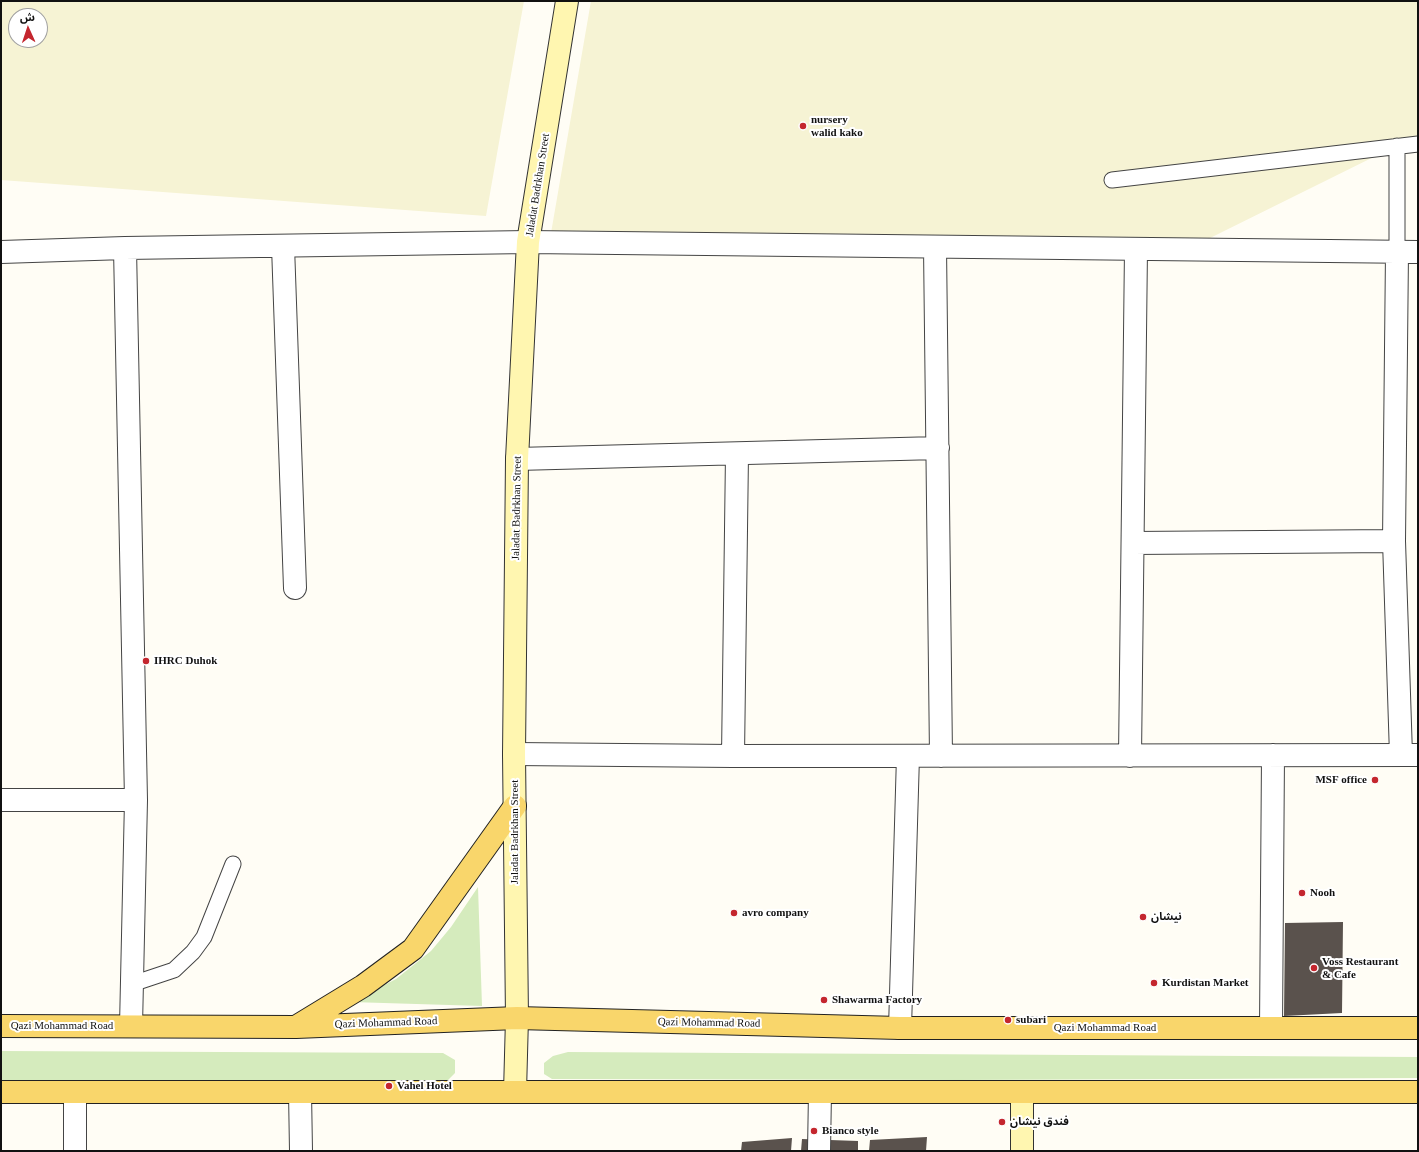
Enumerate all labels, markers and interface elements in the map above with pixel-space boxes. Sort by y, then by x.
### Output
north arrow [8,8,48,48]
text: ش [20,11,35,23]
place label: nursery walid kako [811,113,863,139]
marker: nursery walid kako [798,121,808,131]
street label: Jaladat Badrkhan Street [523,132,553,238]
street label: Jaladat Badrkhan Street [509,456,525,560]
place label: IHRC Duhok [154,654,217,668]
marker: IHRC Duhok [141,656,151,666]
place label: MSF office [1315,773,1367,787]
marker: MSF office [1370,775,1380,785]
street label: Jaladat Badrkhan Street [508,780,522,884]
place label: Nooh [1310,886,1335,900]
marker: Nooh [1297,888,1307,898]
place label: avro company [742,906,809,920]
marker: avro company [729,908,739,918]
place label: نيشان [1151,910,1182,924]
marker: نيشان [1138,912,1148,922]
place label: Voss Restaurant & Cafe [1322,955,1398,981]
marker: Voss Restaurant & Cafe [1309,963,1319,973]
place label: Kurdistan Market [1162,976,1248,990]
marker: Kurdistan Market [1149,978,1159,988]
place label: Shawarma Factory [832,993,922,1007]
marker: Shawarma Factory [819,995,829,1005]
place label: subari [1016,1013,1046,1027]
street label: Qazi Mohammad Road [334,1015,438,1031]
marker: subari [1003,1015,1013,1025]
street label: Qazi Mohammad Road [658,1016,760,1030]
street label: Qazi Mohammad Road [11,1019,113,1033]
street label: Qazi Mohammad Road [1054,1021,1156,1035]
place label: Vahel Hotel [397,1079,452,1093]
marker: Vahel Hotel [384,1081,394,1091]
place label: فندق نيشان [1010,1115,1069,1129]
marker: فندق نيشان [997,1117,1007,1127]
place label: Bianco style [822,1124,879,1138]
marker: Bianco style [809,1126,819,1136]

